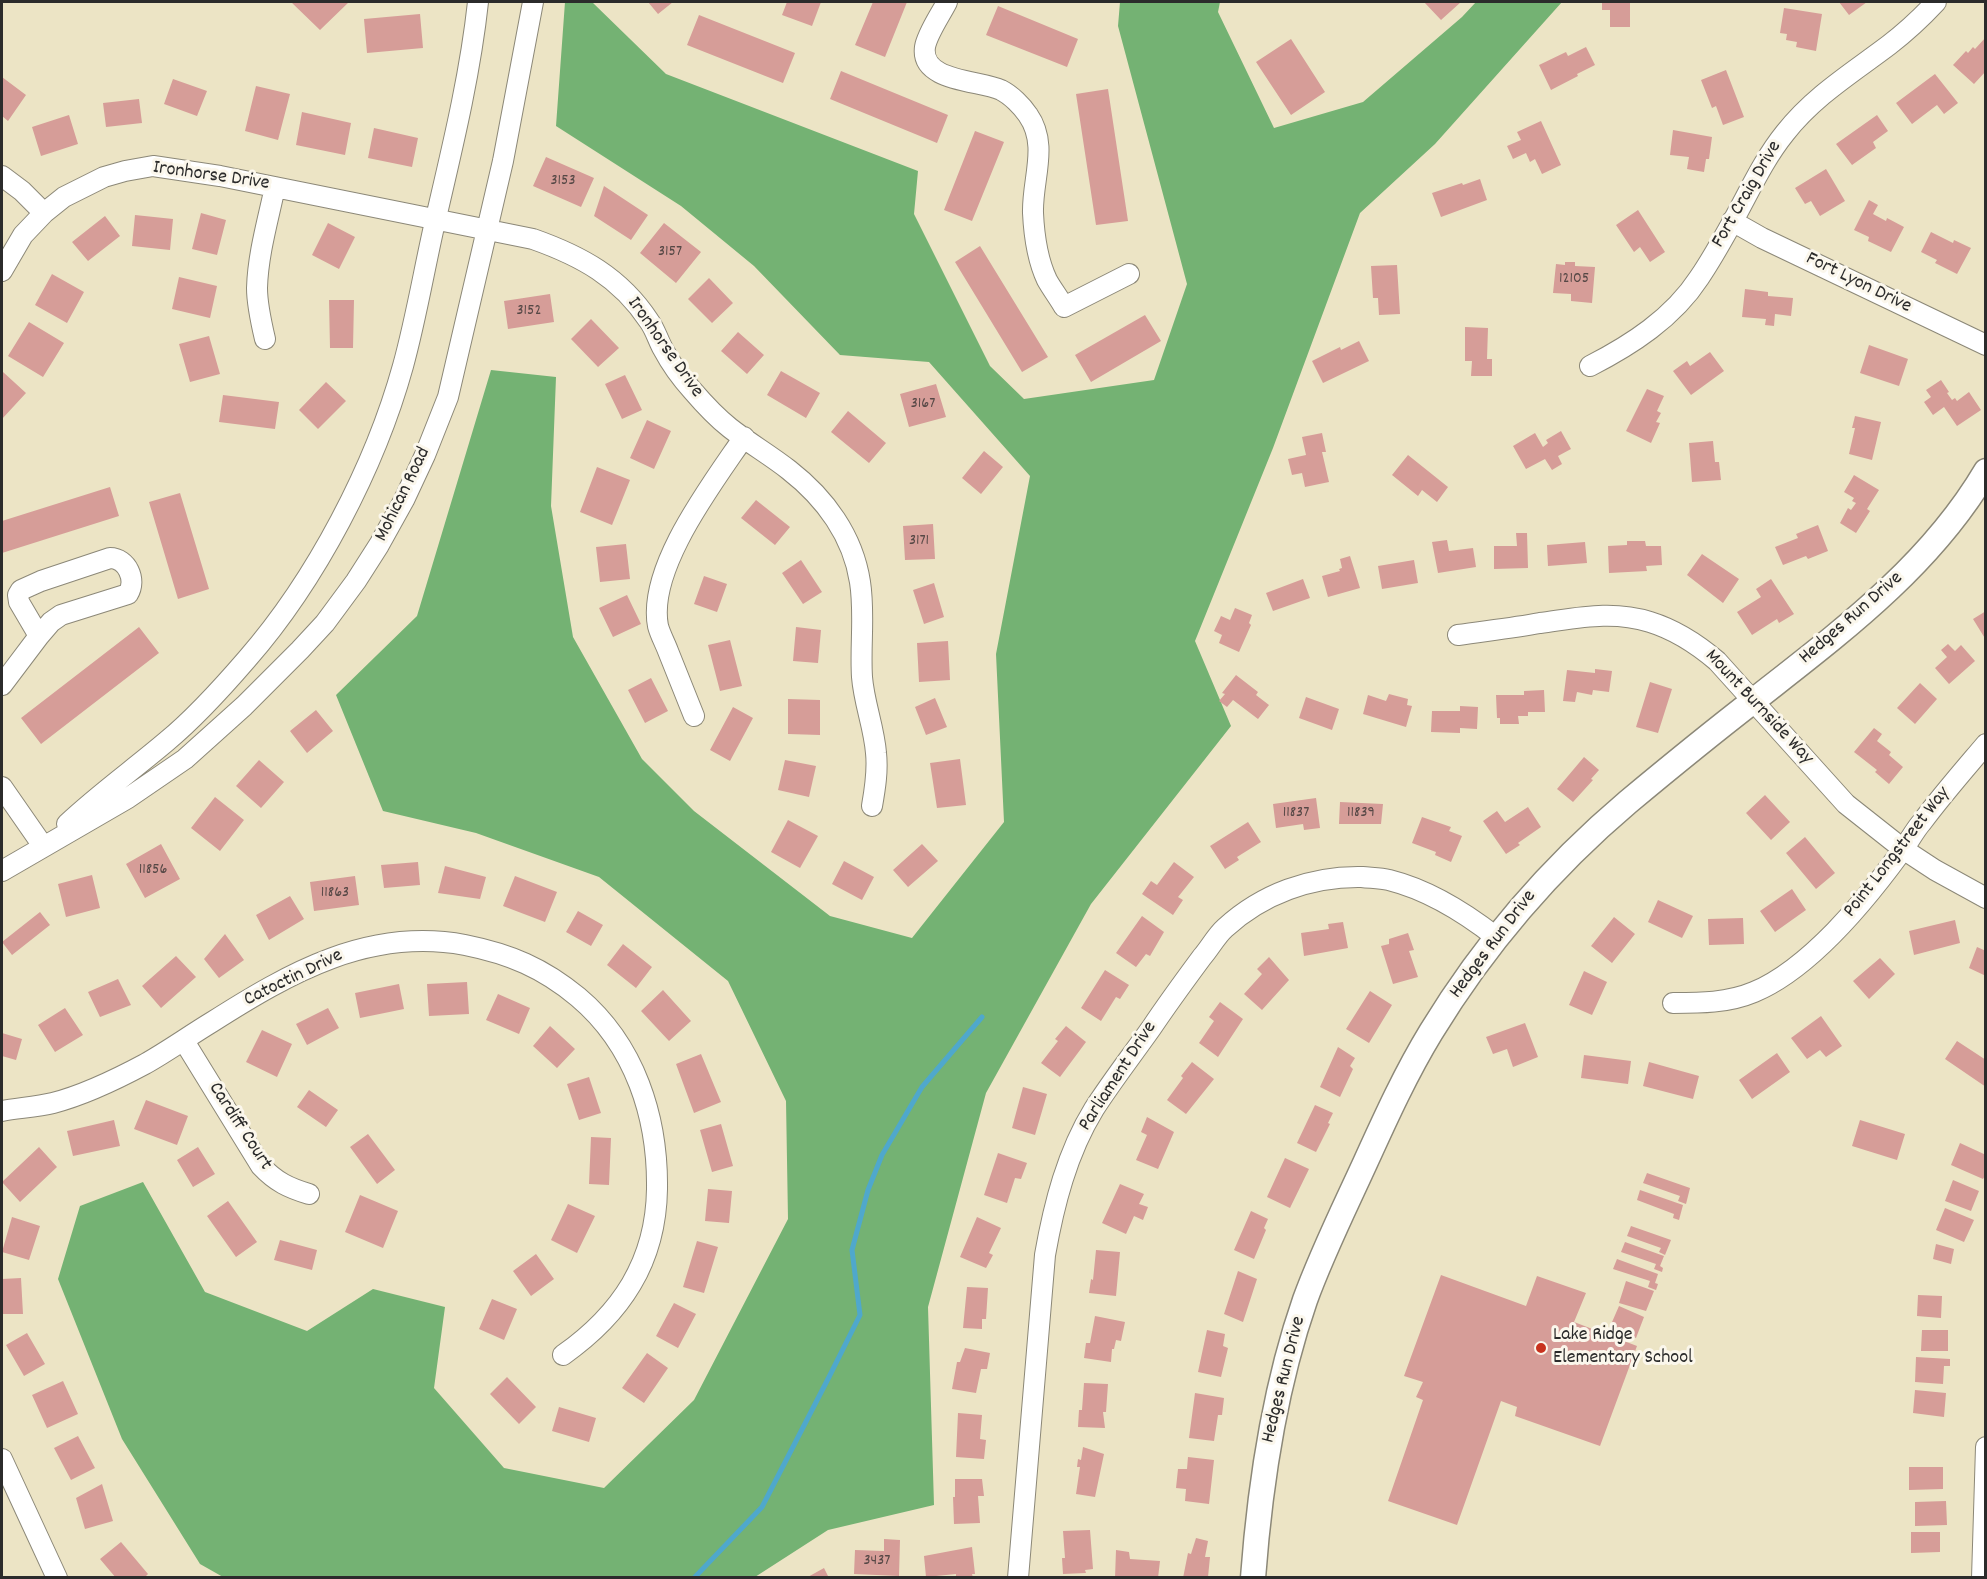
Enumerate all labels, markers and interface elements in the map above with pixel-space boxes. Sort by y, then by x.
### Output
street label: Fort Craig Drive [1708,137,1788,253]
street label: Ironhorse Drive [151,157,271,197]
house number: 3153 [550,172,576,192]
house number: 3157 [658,243,682,263]
street label: Fort Lyon Drive [1801,248,1915,320]
house number: 12105 [1559,270,1589,290]
street label: Ironhorse Drive [620,293,708,403]
house number: 3152 [516,302,542,322]
house number: 3167 [911,395,935,415]
street label: Mohican Road [371,444,437,546]
house number: 3171 [909,532,929,552]
street label: Hedges Run Drive [1795,567,1909,671]
street label: Mount Burnside Way [1698,645,1818,771]
street label: Point Longstreet Way [1839,783,1957,923]
house number: 11837 [1283,804,1309,824]
house number: 11839 [1347,804,1375,824]
house number: 11856 [139,861,167,881]
house number: 11863 [321,884,349,904]
street label: Hedges Run Drive [1445,886,1543,1004]
street label: Catoctin Drive [241,945,347,1013]
street label: Parliament Drive [1075,1018,1163,1136]
street label: Cardiff Court [202,1079,276,1175]
street label: Hedges Run Drive [1258,1314,1312,1446]
place label: Lake Ridge Elementary School [1553,1324,1693,1371]
marker: Lake Ridge Elementary School [1534,1341,1548,1355]
house number: 3437 [864,1552,890,1572]

